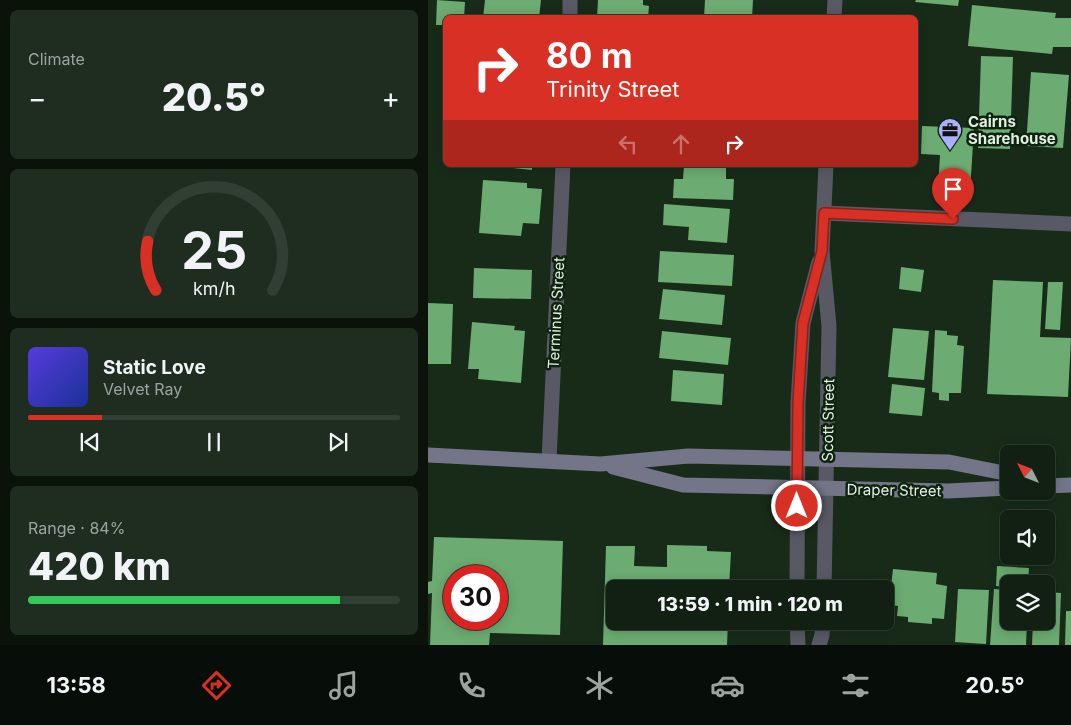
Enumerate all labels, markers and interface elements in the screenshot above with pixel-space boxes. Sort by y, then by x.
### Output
text: 80 m [546,34,633,76]
icon: right [463,35,528,100]
text: Climate [28,49,85,69]
text: 20.5° [162,74,266,120]
text: Trinity Street [546,76,680,102]
text: − [28,81,47,115]
text: + [381,81,400,115]
place label: Cairns Sharehouse [968,112,1056,148]
office icon: Cairns Sharehouse [937,117,963,151]
icon: left [614,130,642,158]
icon: ahead [667,130,695,158]
icon: right [720,130,748,158]
pin [932,168,974,219]
icon: arrive [939,175,967,203]
text: 25 [181,219,247,282]
street label: Terminus Street [544,256,568,369]
text: km/h [193,278,235,299]
text: Static Love [103,356,206,379]
street label: Scott Street [818,378,838,462]
text: Velvet Ray [103,379,182,399]
icon: previous [76,428,104,456]
icon: pause [200,428,228,456]
icon: next [324,428,352,456]
north arrow [1000,445,1056,500]
map controls [1000,445,1055,630]
position arrow [770,479,822,531]
street label: Draper Street [846,480,942,500]
button: sound [1000,510,1055,565]
text: Range · 84% [28,518,125,538]
text: 420 km [28,543,171,589]
speed limit sign: 30 [443,565,508,630]
button: layers [1000,575,1055,630]
text: 13:59 · 1 min · 120 m [657,593,843,616]
icon: directions [199,668,234,703]
icon: music [326,668,361,703]
icon: phone [454,668,489,703]
icon: climate [582,668,617,703]
icon: car [710,668,745,703]
icon: filters [838,668,873,703]
text: 13:58 [46,672,106,698]
text: 20.5° [965,672,1025,698]

